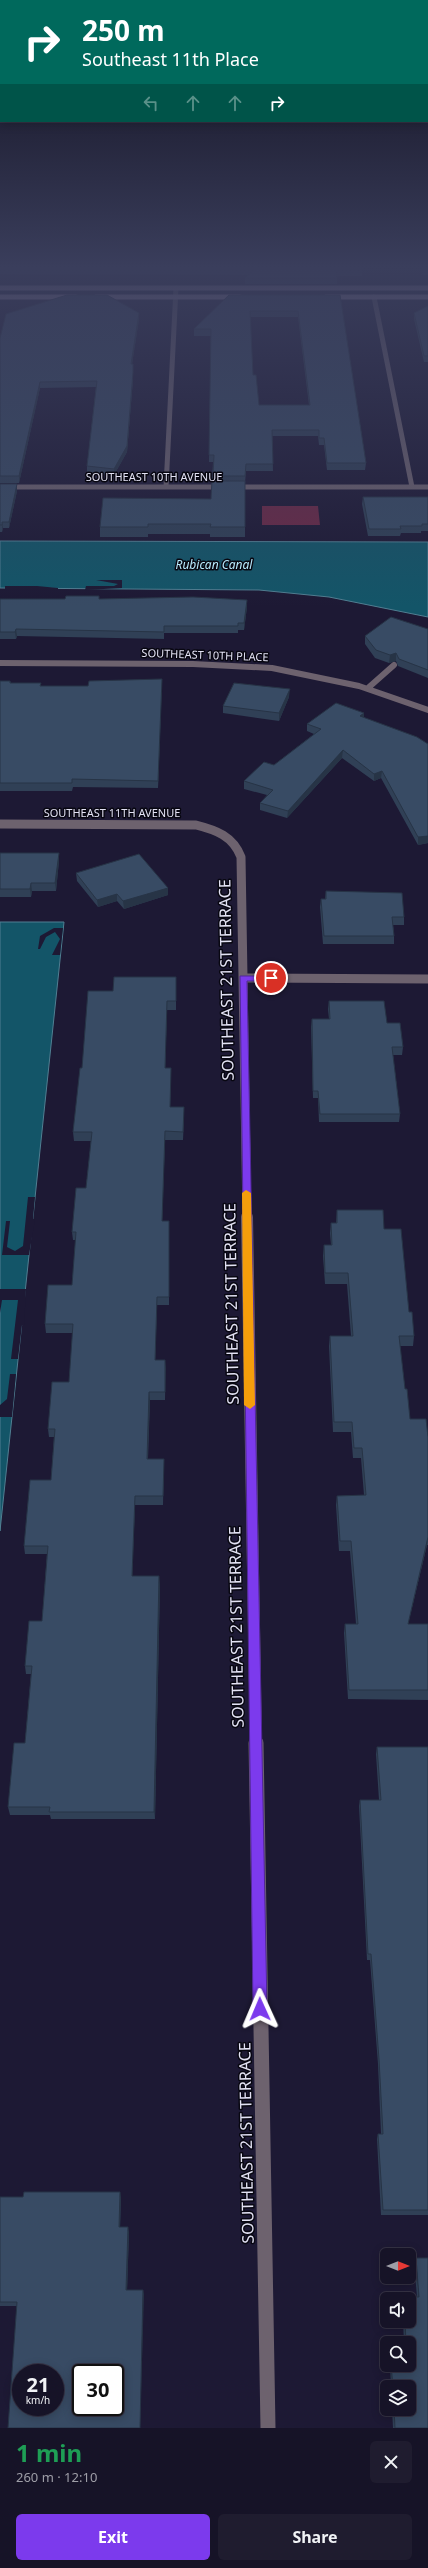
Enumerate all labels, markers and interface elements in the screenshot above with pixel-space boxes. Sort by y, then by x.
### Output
text: 250 m [82,11,165,49]
icon: right [16,16,68,68]
text: Southeast 11th Place [82,47,259,71]
icon: left [140,92,162,114]
icon: ahead [182,92,204,114]
icon: ahead [224,92,246,114]
icon: right [266,92,288,114]
street label: SOUTHEAST 10TH AVENUE [86,469,222,484]
water label: Rubican Canal [176,556,253,573]
street label: SOUTHEAST 10TH PLACE [141,645,269,664]
street label: SOUTHEAST 11TH AVENUE [44,805,180,820]
street label: SOUTHEAST 21ST TERRACE [213,879,239,1081]
pin [254,961,288,995]
icon: arrive [260,967,282,989]
street label: SOUTHEAST 21ST TERRACE [218,1203,244,1405]
street label: SOUTHEAST 21ST TERRACE [223,1526,249,1728]
position arrow [239,1988,281,2030]
street label: SOUTHEAST 21ST TERRACE [233,2042,259,2244]
north arrow [380,2248,416,2284]
map controls [380,2248,416,2416]
button: sound [380,2292,416,2328]
button: search [380,2336,416,2372]
speed limit sign: 30 [72,2364,124,2416]
text: 21 [27,2371,49,2398]
button: layers [380,2380,416,2416]
text: km/h [26,2393,50,2407]
text: 1 min [16,2436,82,2469]
button: close [370,2441,412,2483]
text: 260 m · 12:10 [16,2468,97,2486]
button: Exit [16,2514,210,2560]
button: Share [218,2514,412,2560]

